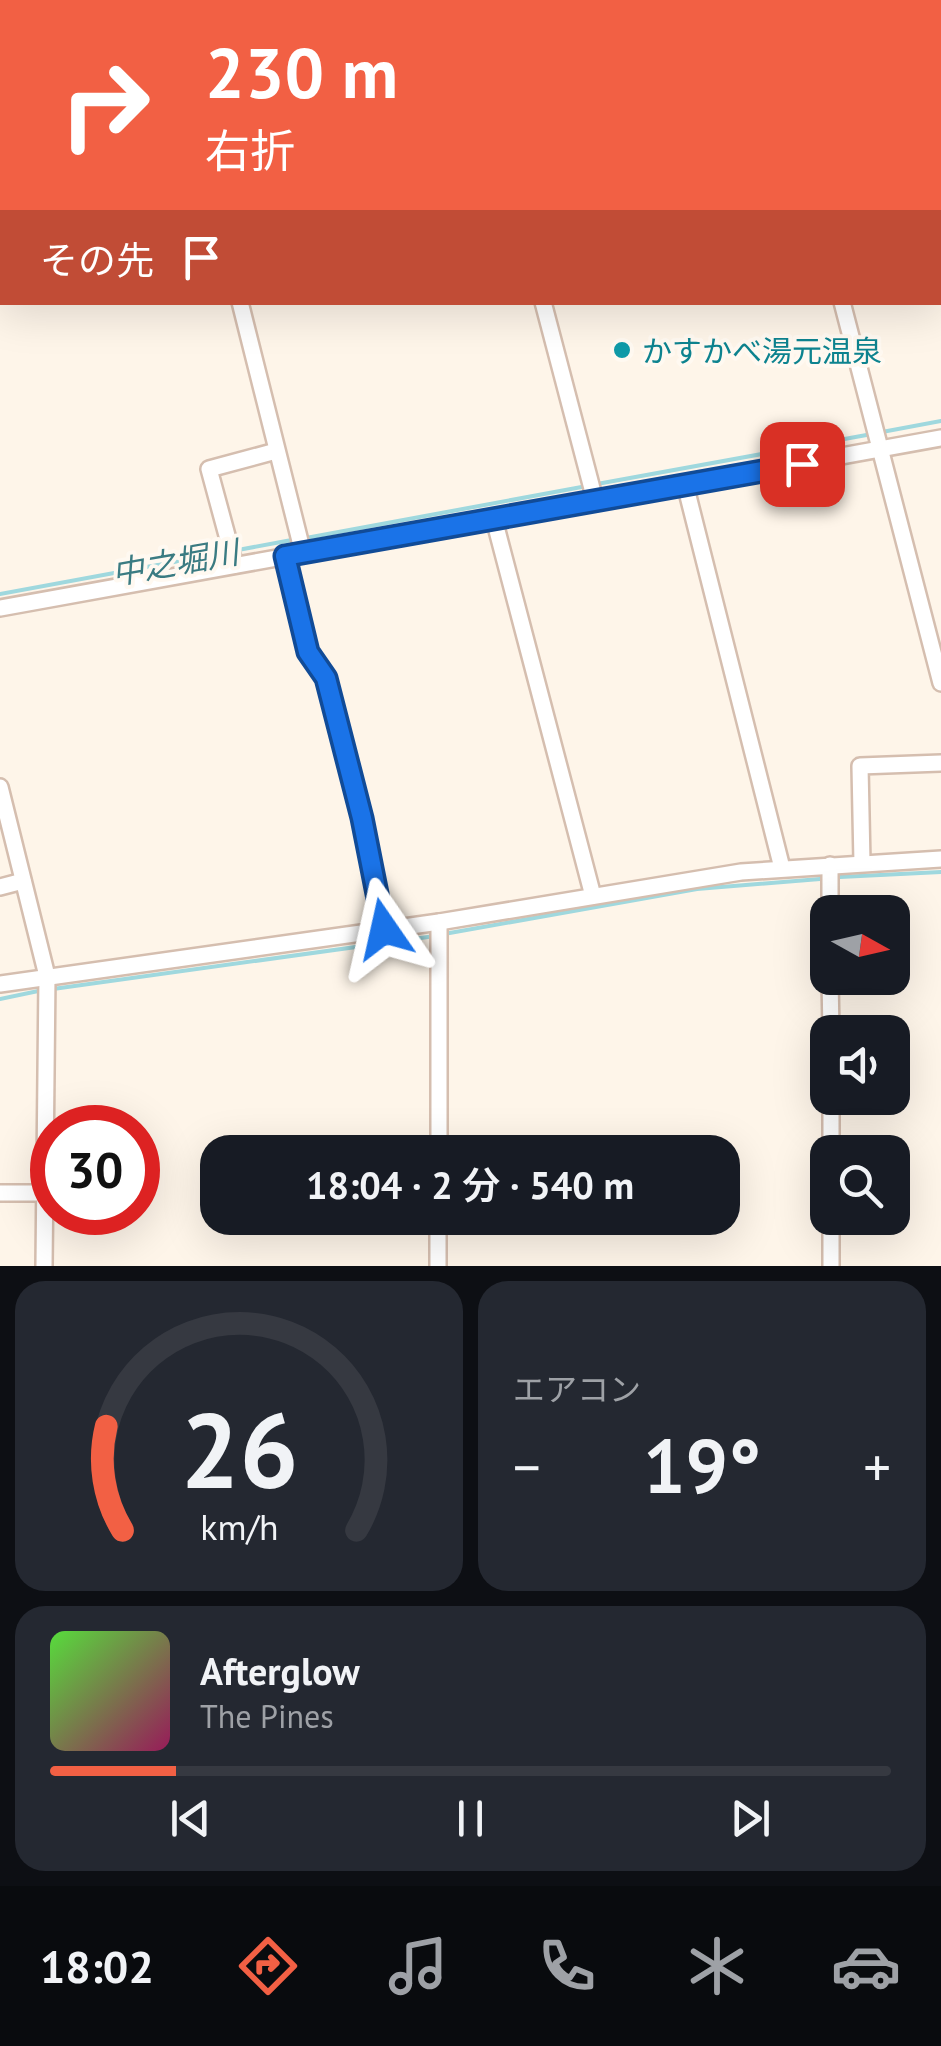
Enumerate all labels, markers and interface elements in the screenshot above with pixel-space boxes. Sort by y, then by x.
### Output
text: 230 m [205,27,398,117]
icon: right [40,40,170,170]
text: 右折 [205,121,295,179]
icon: arrive [174,230,229,285]
text: その先 [40,235,154,284]
place label: かすかべ湯元温泉 [642,331,882,370]
marker: かすかべ湯元温泉 [611,339,633,361]
pin [760,422,845,507]
icon: arrive [775,437,830,492]
water label: 中之堀川 [108,530,245,594]
position arrow [332,877,436,981]
north arrow [810,895,910,995]
map controls [810,895,910,1235]
button: sound [810,1015,910,1115]
speed limit sign: 30 [30,1105,160,1235]
button: search [810,1135,910,1235]
text: 18:04 · 2 分 · 540 m [306,1160,634,1209]
text: エアコン [513,1368,641,1410]
text: 26 [180,1382,298,1517]
text: 19° [643,1417,761,1514]
text: − [513,1431,541,1502]
text: + [863,1431,891,1502]
text: km/h [200,1504,278,1550]
text: Afterglow [200,1646,360,1695]
text: The Pines [200,1695,334,1737]
icon: previous [163,1791,218,1846]
icon: pause [443,1791,498,1846]
icon: next [723,1791,778,1846]
icon: directions [233,1931,303,2001]
icon: music [383,1931,453,2001]
icon: phone [532,1931,602,2001]
icon: climate [682,1931,752,2001]
icon: car [831,1931,901,2001]
text: 18:02 [40,1937,154,1995]

